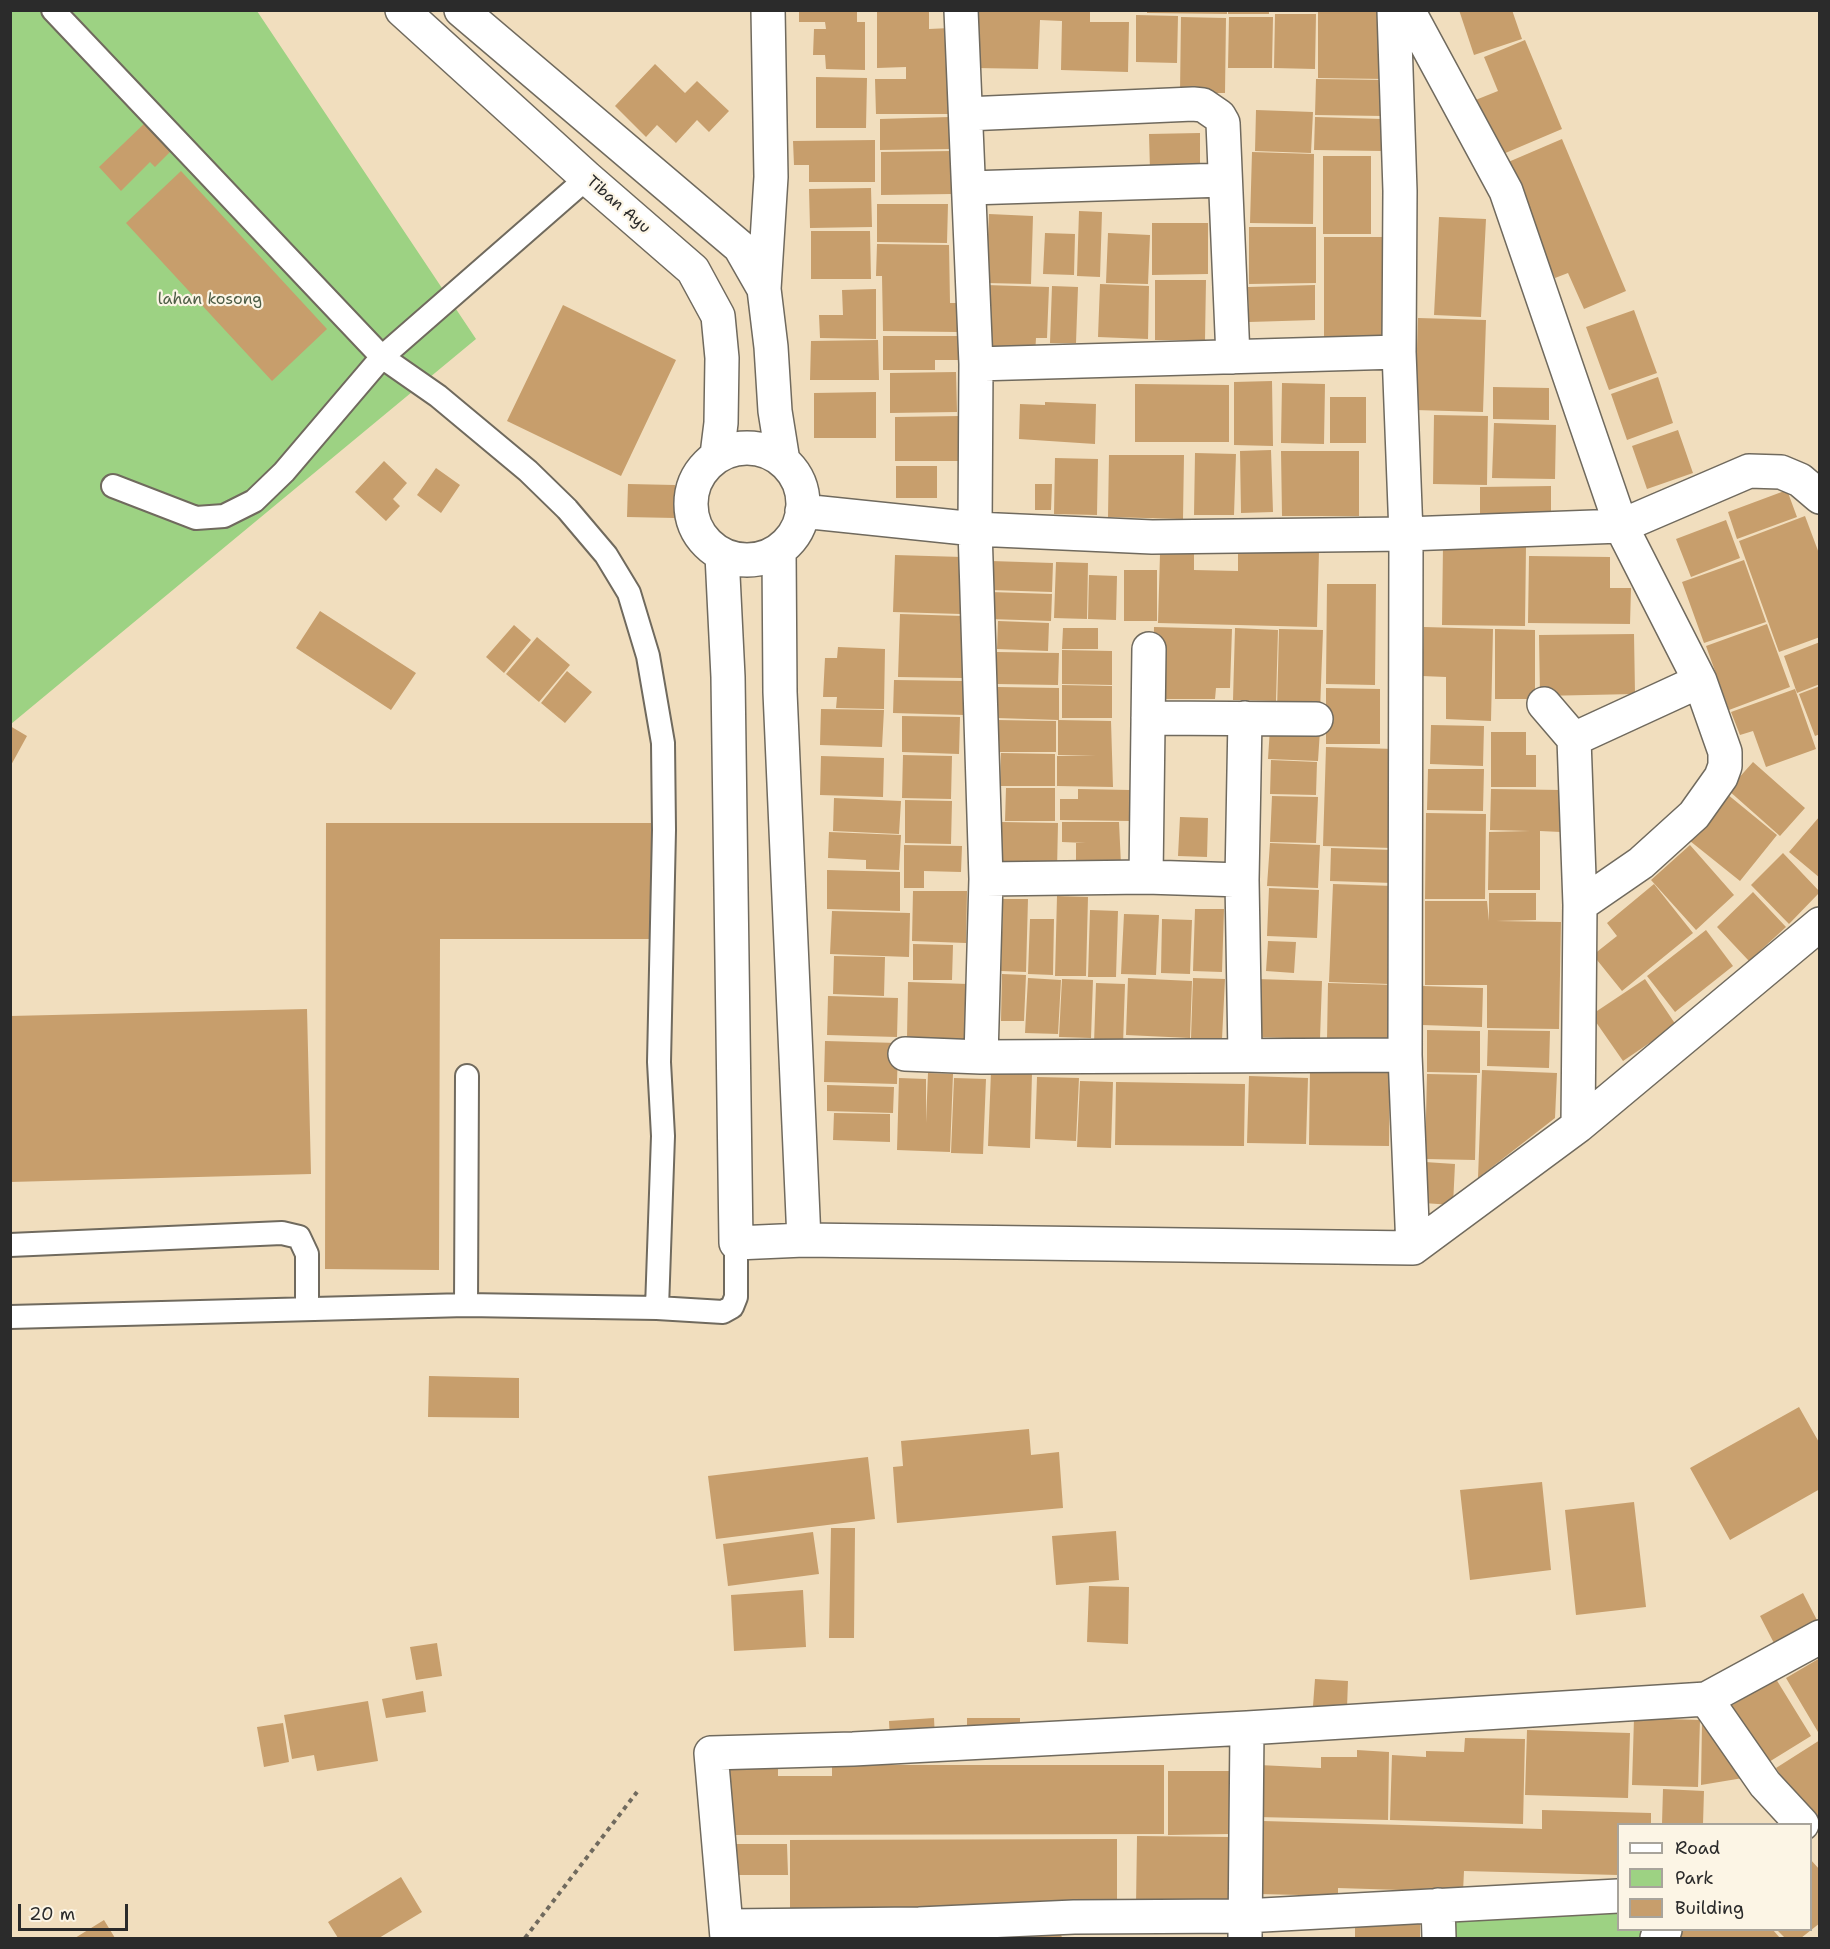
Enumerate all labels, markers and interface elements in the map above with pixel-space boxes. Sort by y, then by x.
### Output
street label: Tiban Ayu [582,172,654,238]
park label: lahan kosong [158,290,262,310]
legend [1617,1823,1812,1931]
text: Road [1675,1836,1720,1860]
text: Park [1675,1866,1714,1890]
scale bar [21,1892,130,1930]
text: Building [1675,1896,1744,1920]
text: 20 m [29,1902,75,1926]

